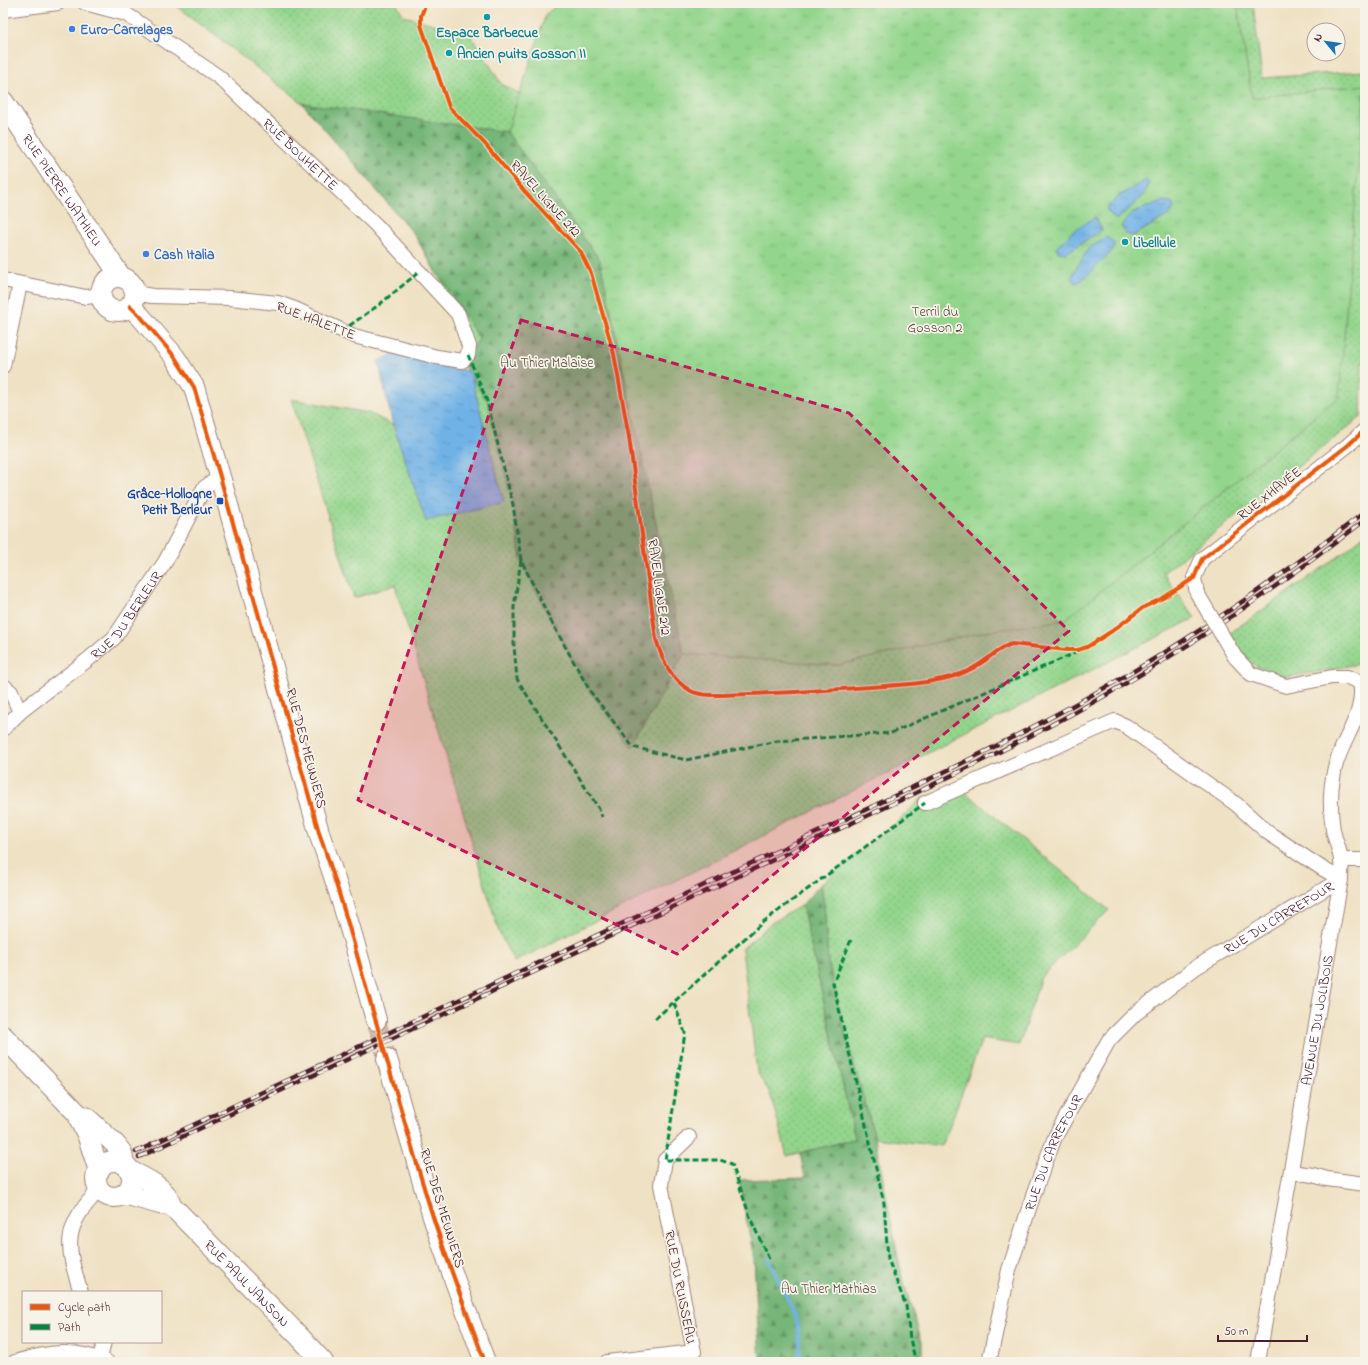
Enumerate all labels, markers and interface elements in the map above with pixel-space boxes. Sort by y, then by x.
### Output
marker: Espace Barbecue [482,12,492,22]
place label: Euro-Carrelages [80,20,173,43]
north arrow [1306,22,1346,62]
place label: Espace Barbecue [436,23,539,44]
marker: Euro-Carrelages [67,24,77,34]
text: N [1309,31,1327,45]
place label: Ancien puits Gosson II [457,44,586,65]
marker: Ancien puits Gosson II [444,48,454,58]
street label: RUE BOUHETTE [257,114,342,196]
street label: RUE PIERRE WATHIEU [16,130,107,251]
street label: RAVEL LIGNE 212 [505,156,585,242]
place label: Libellule [1133,233,1176,254]
marker: Libellule [1120,237,1130,247]
place label: Cash Italia [154,245,215,266]
marker: Cash Italia [141,249,151,259]
street label: RUE HALETTE [273,297,358,346]
park label: Terril du Gosson 2 [908,302,963,339]
park label: Au Thier Malaise [500,353,594,374]
street label: RUE XHAVÉE [1233,462,1307,526]
place label: Grâce-Hollogne Petit Berleur [127,484,213,521]
marker: Grâce-Hollogne Petit Berleur [215,496,225,506]
street label: RAVEL LIGNE 212 [641,538,676,637]
street label: RUE DU BERLEUR [87,567,168,665]
street label: RUE DES MEUNIERS [279,686,332,811]
street label: RUE DU CARREFOUR [1220,877,1338,960]
street label: AVENUE DU JOLIBOIS [1297,953,1340,1087]
street label: RUE DU CARREFOUR [1020,1091,1089,1214]
street label: RUE DES MEUNIERS [413,1146,470,1271]
street label: RUE DU RUISSEAU [658,1229,701,1346]
street label: RUE PAUL JANSON [199,1236,294,1332]
park label: Au Thier Mathias [781,1279,877,1300]
legend [22,1291,162,1343]
text: Cycle path [58,1299,110,1318]
scale bar [1218,1317,1307,1343]
text: Path [58,1319,81,1337]
text: 50 m [1224,1323,1248,1341]

